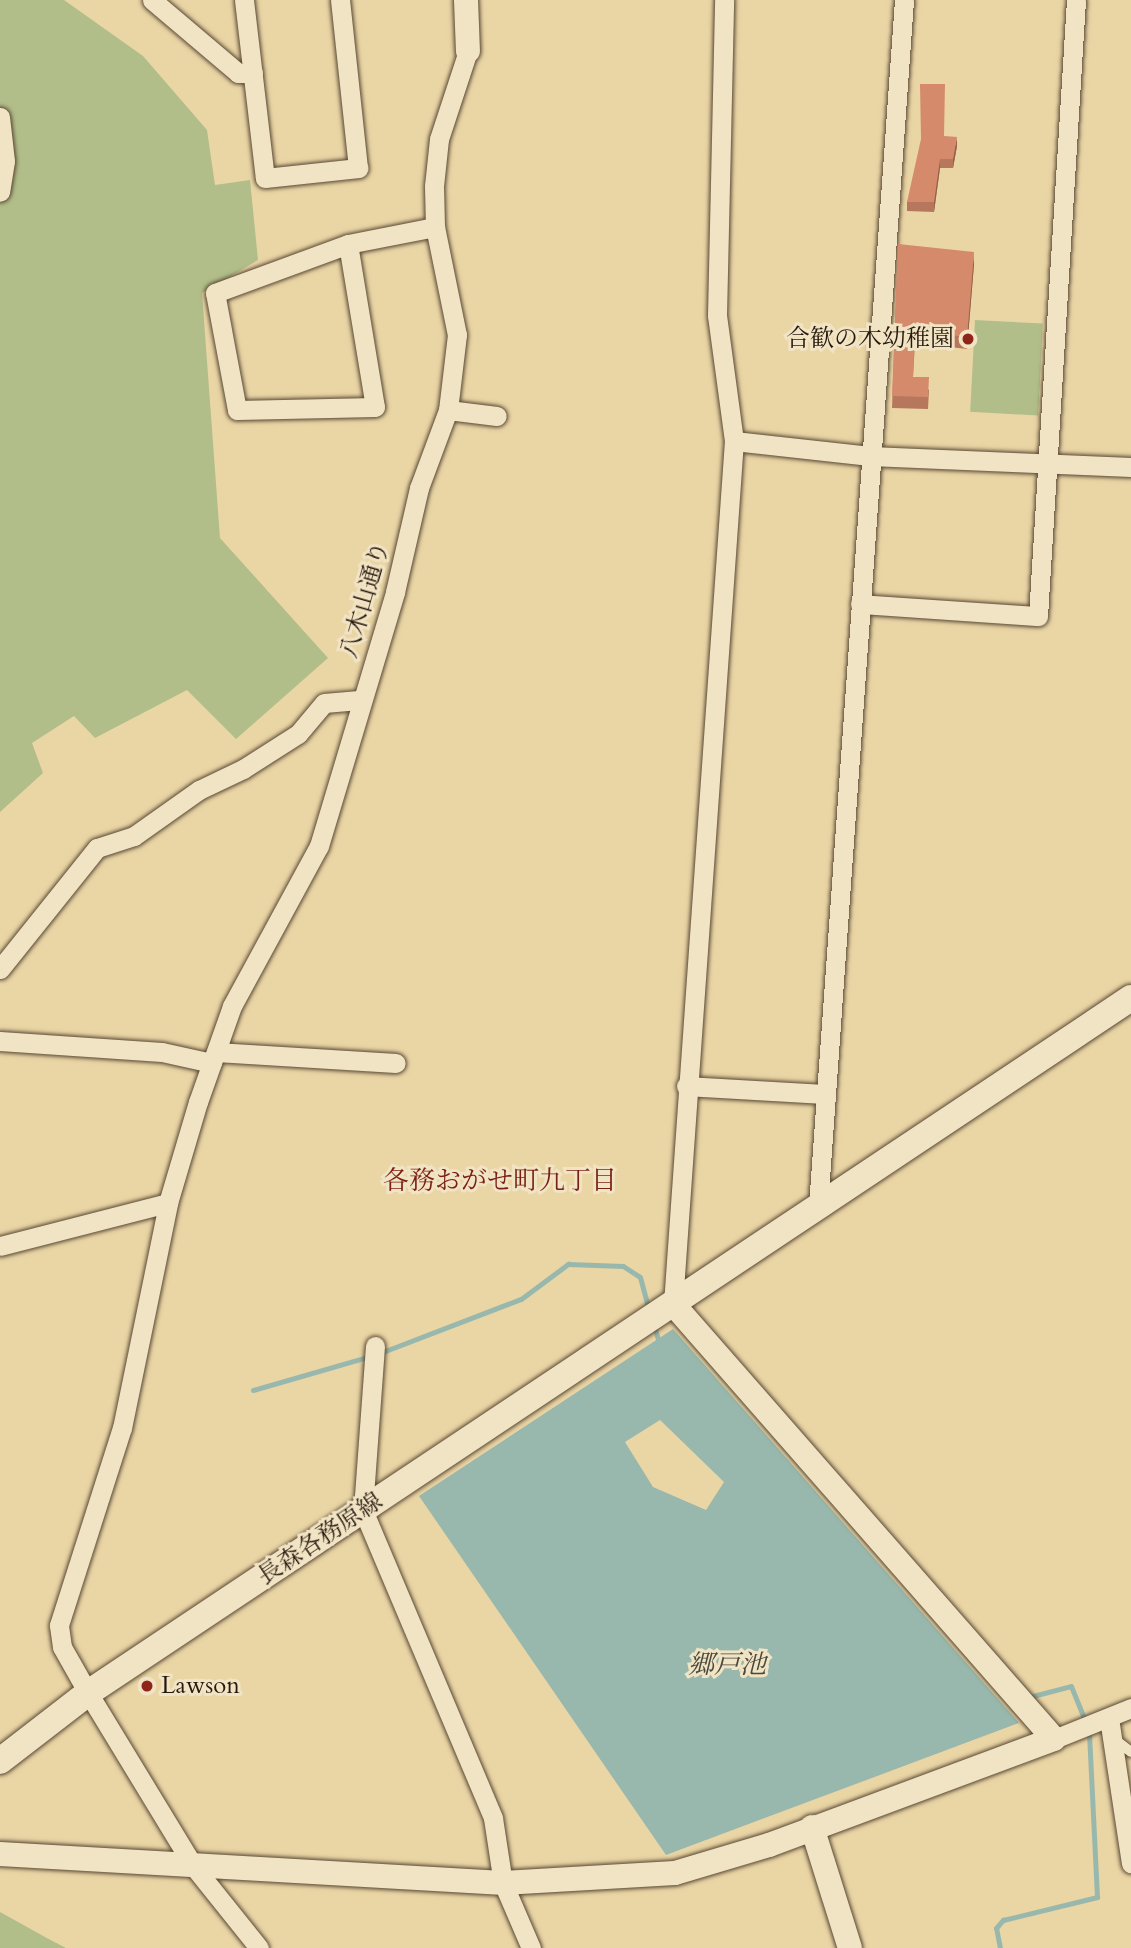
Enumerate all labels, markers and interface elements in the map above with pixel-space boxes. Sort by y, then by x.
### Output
place label: 合歓の木幼稚園 [786,325,954,353]
marker: 合歓の木幼稚園 [960,331,976,347]
street label: 八木山通り [335,538,395,662]
district label: 各務おがせ町九丁目 [383,1165,617,1197]
street label: 長森各務原線 [252,1487,388,1591]
water label: 郷戸池 [688,1649,766,1681]
place label: Lawson [161,1672,240,1700]
marker: Lawson [139,1678,155,1694]

